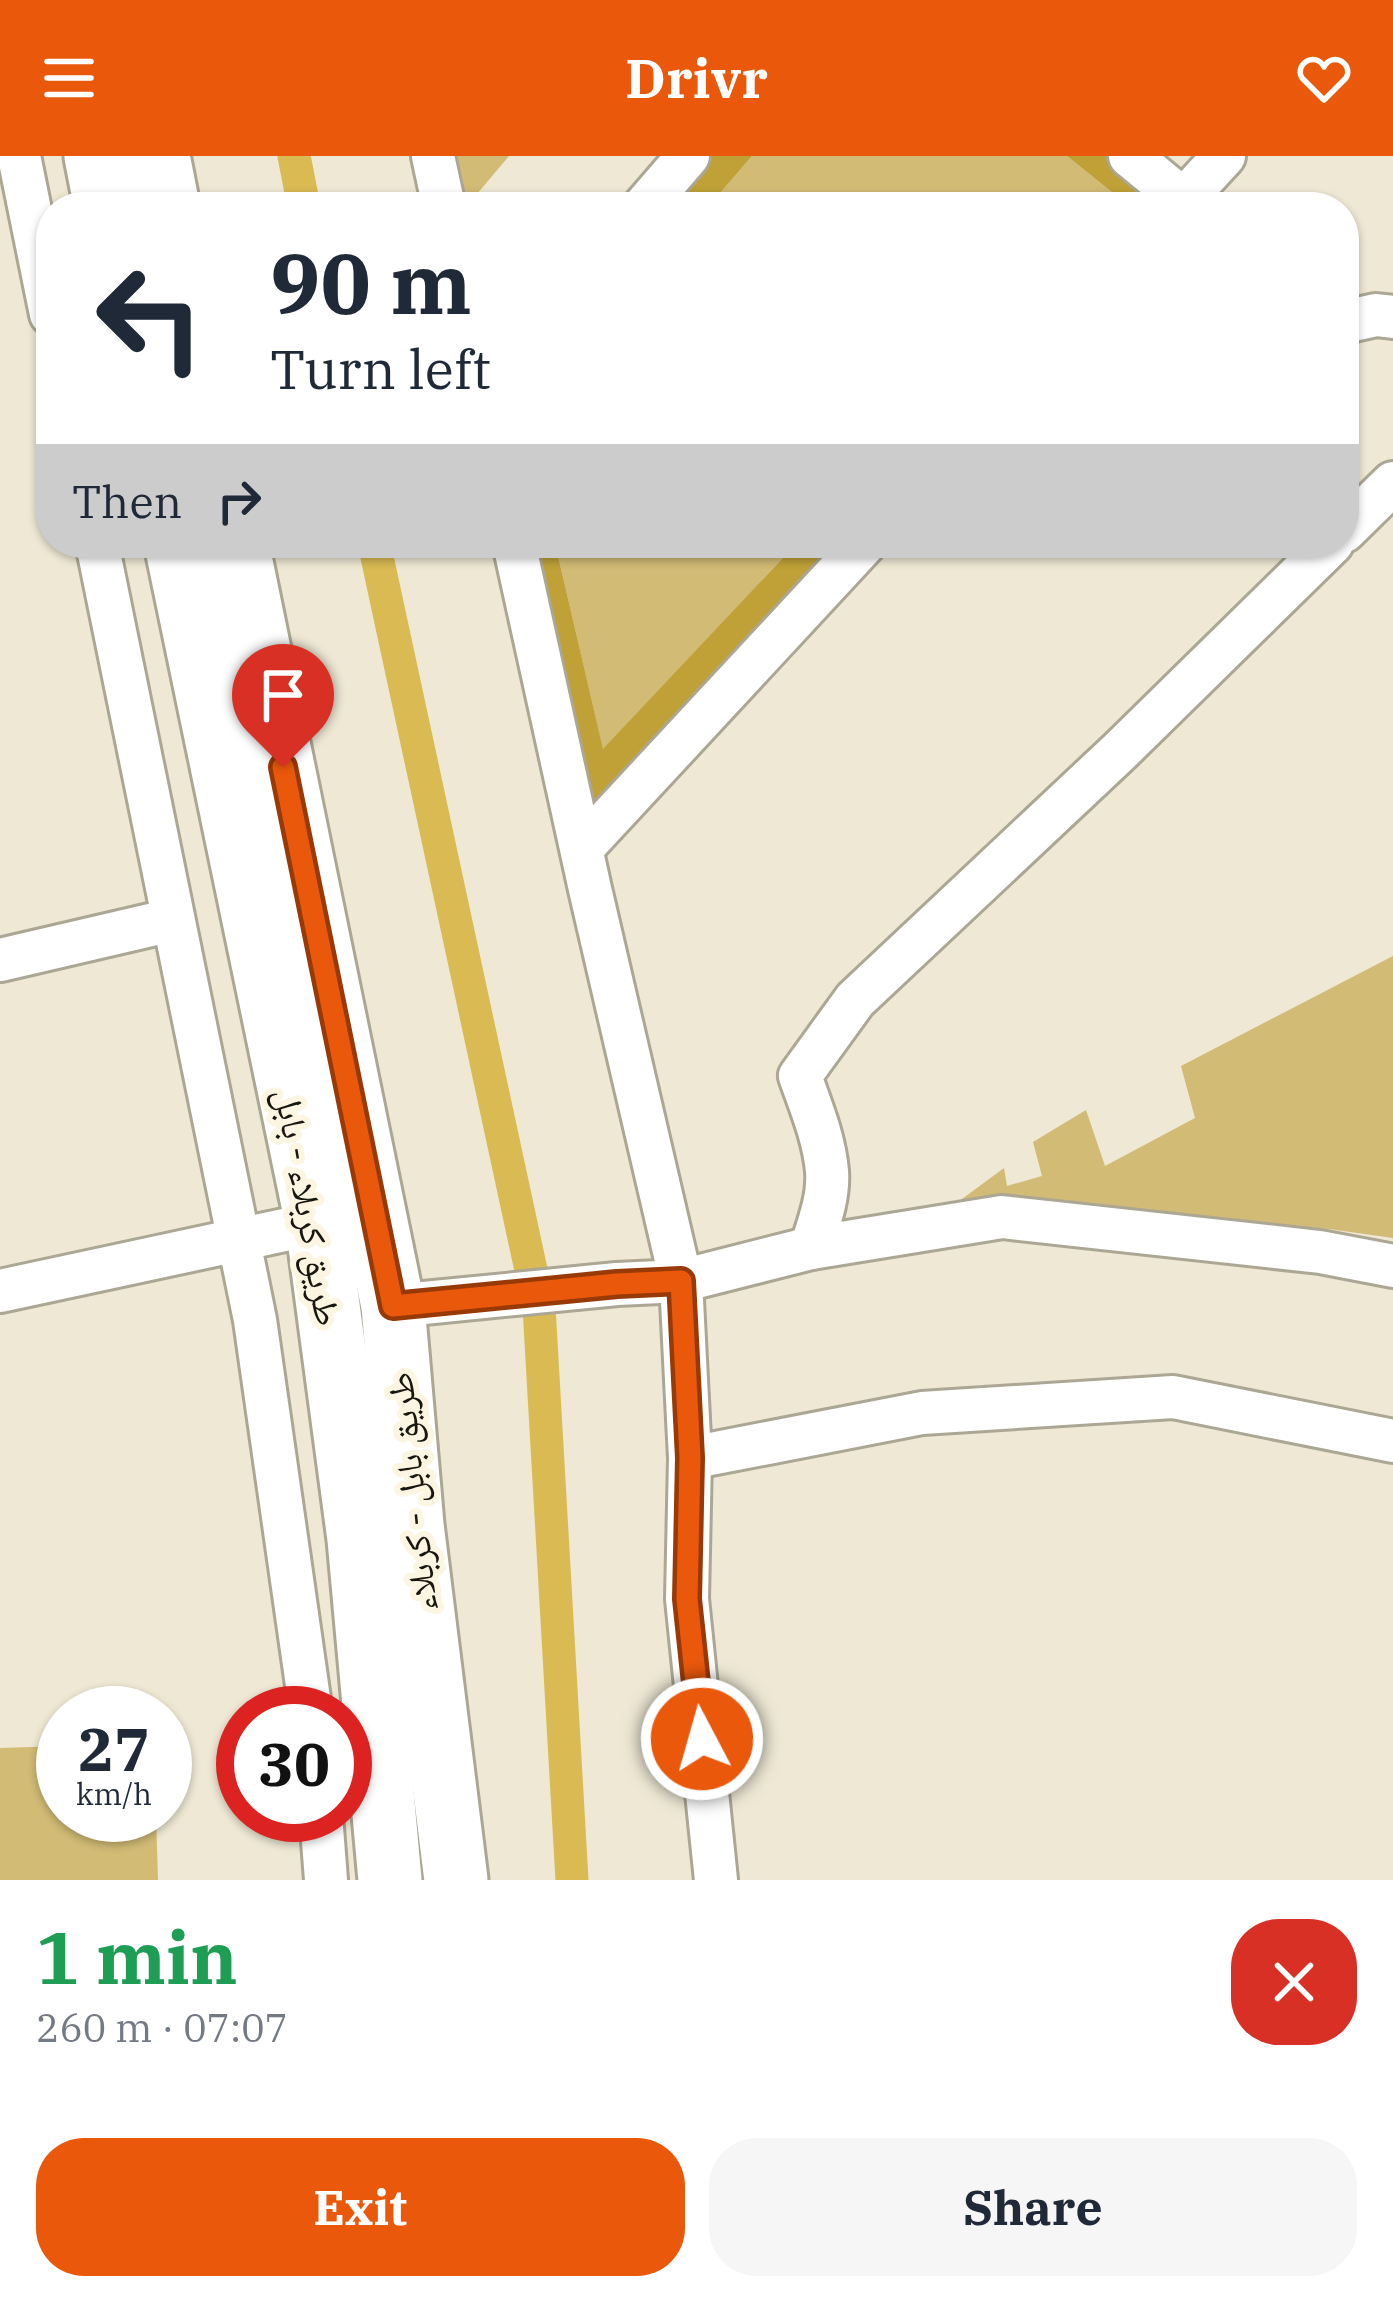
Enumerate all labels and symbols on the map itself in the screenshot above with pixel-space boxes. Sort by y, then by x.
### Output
pin [232,644,334,767]
street label: طريق كربلاء - بابل [265,1085,353,1329]
street label: طريق بابل - كربلاء [375,1370,447,1614]
position arrow [639,1676,765,1802]
speed limit sign: 30 [216,1686,372,1842]

